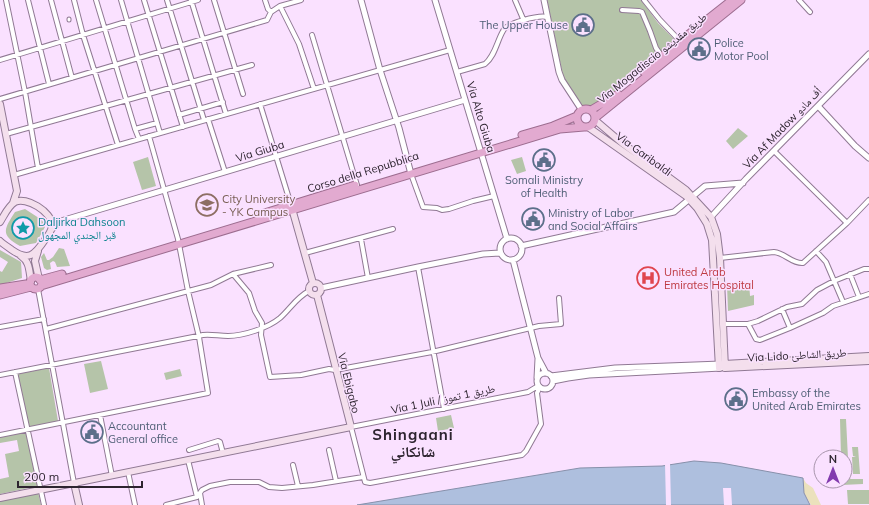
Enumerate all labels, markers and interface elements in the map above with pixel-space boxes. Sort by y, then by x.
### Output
street label: Via Mogadiscio طريق مقديشو [594,10,710,106]
public building icon: The Upper House [570,12,596,38]
place label: The Upper House [479,18,568,32]
public building icon: Police Motor Pool [686,36,712,62]
place label: Police Motor Pool [714,36,769,63]
street label: Via Alto Giuba [464,80,498,154]
street label: Via Af Madow أف مادو [739,84,825,172]
street label: Via Garibaldi [613,129,675,179]
street label: Via Giuba [234,137,286,165]
public building icon: Somali Ministry of Health [531,147,557,173]
street label: Corso della Repubblica [305,148,421,196]
place label: Somali Ministry of Health [505,173,583,200]
school or university icon: City University - YK Campus [194,192,220,218]
place label: City University - YK Campus [222,192,296,219]
public building icon: Ministry of Labor and Social Affairs [520,206,546,232]
place label: Ministry of Labor and Social Affairs [548,206,638,233]
place icon: Daljirka Dahsoon قبر الجندي المجهول [10,215,36,241]
place label: Daljirka Dahsoon قبر الجندي المجهول [38,215,125,244]
hospital icon: United Arab Emirates Hospital [635,265,661,291]
place label: United Arab Emirates Hospital [664,265,754,292]
street label: Via Lido طريق الشاطئ [747,345,847,365]
street label: Via Ebigabo [335,351,363,415]
street label: Via 1 Juli / طريق 1 تموز [390,381,496,417]
public building icon: Embassy of the United Arab Emirates [723,386,749,412]
place label: Embassy of the United Arab Emirates [752,386,861,413]
public building icon: Accountant General office [79,419,105,445]
place label: Accountant General office [108,419,178,446]
district label: Shingaani شانكاني [372,425,454,463]
north arrow [813,449,853,489]
text: N [829,452,837,466]
scale bar [18,463,142,489]
text: 200 m [24,469,59,484]

